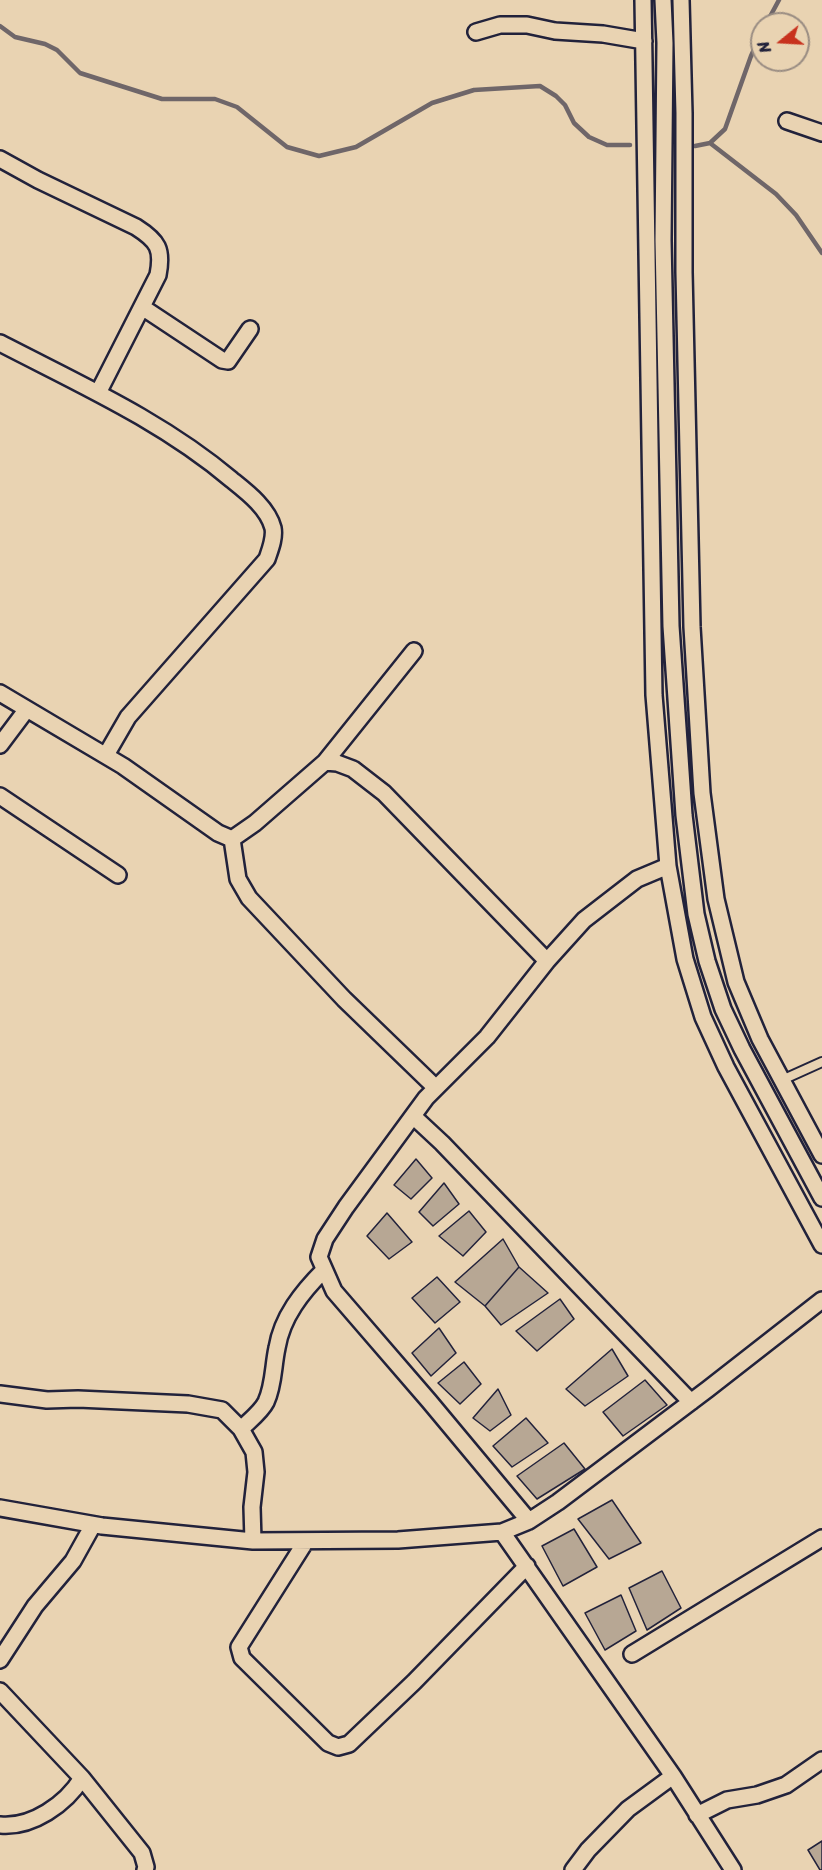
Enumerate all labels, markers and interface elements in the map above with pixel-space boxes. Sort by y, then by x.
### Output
north arrow [750,12,810,72]
text: N [749,37,780,57]

